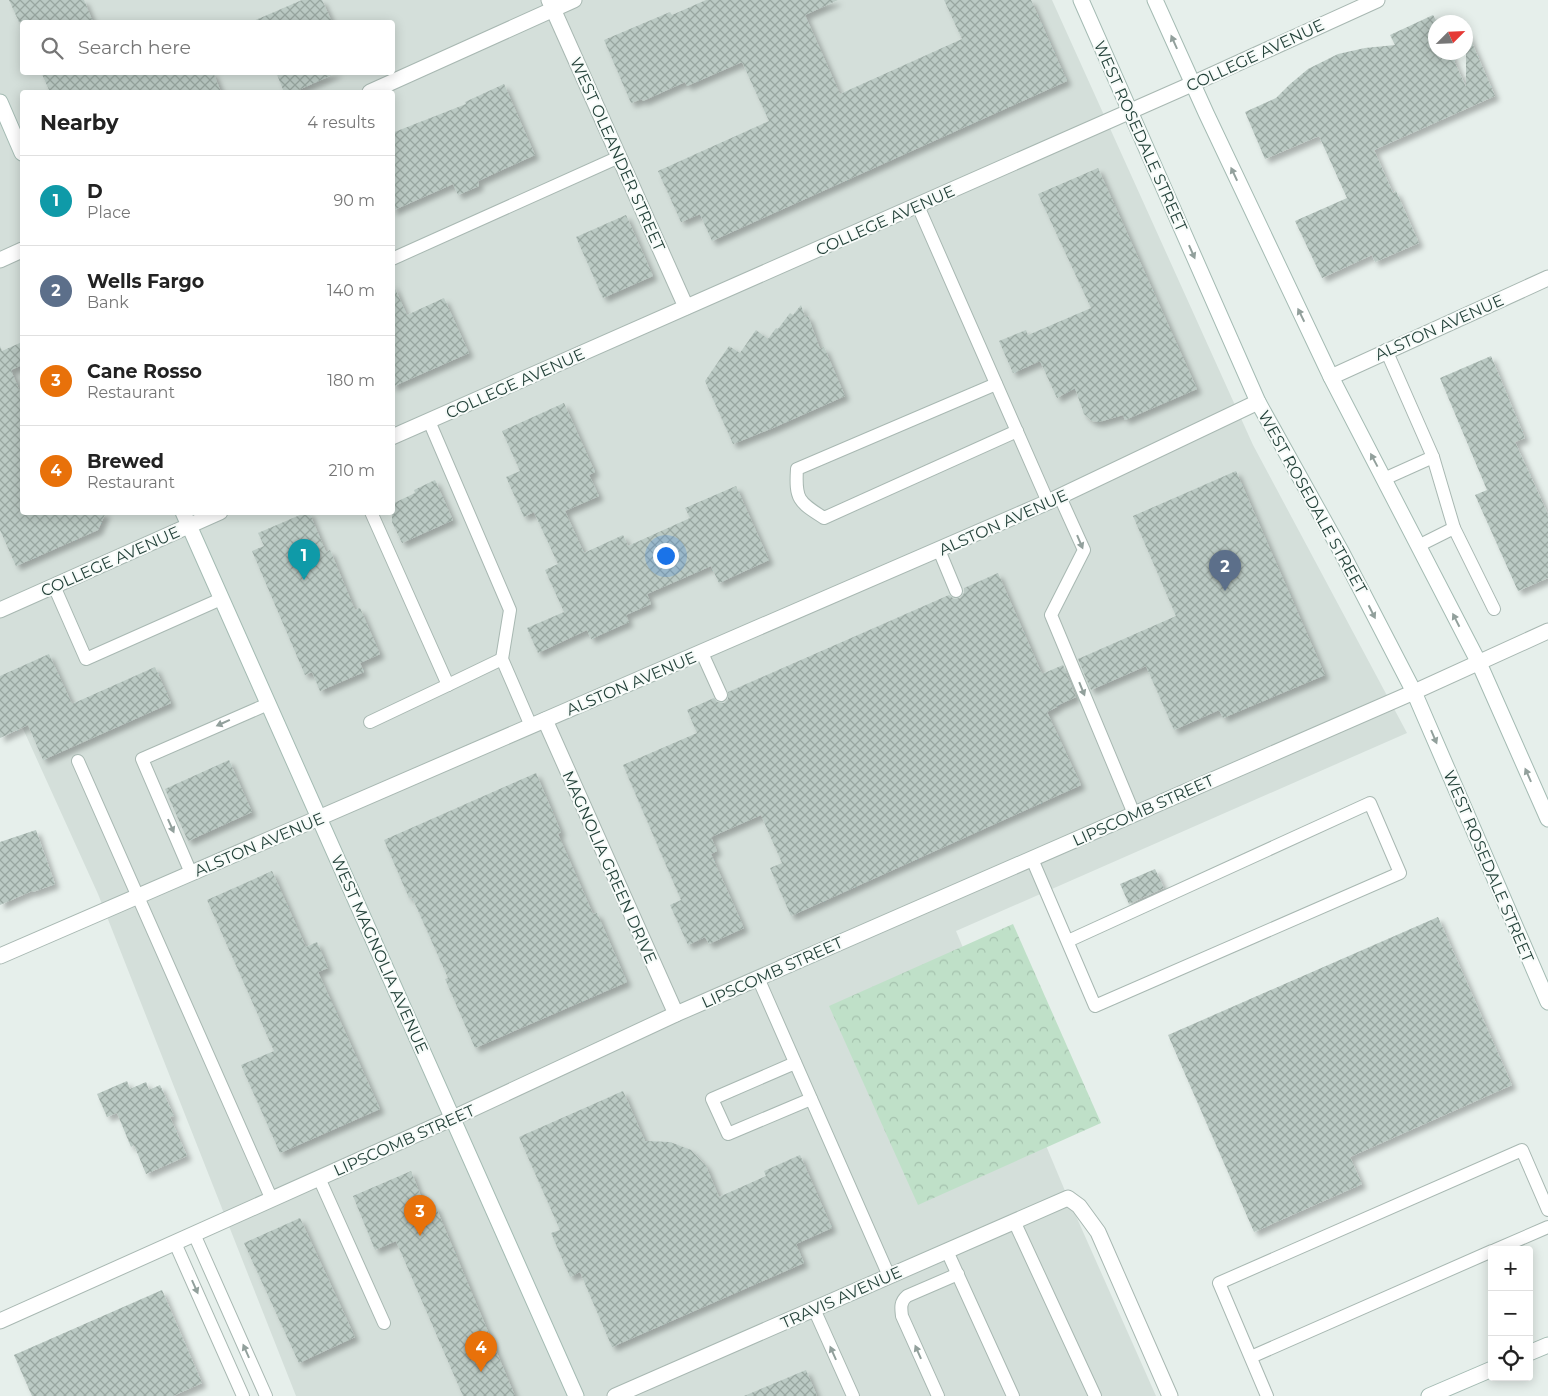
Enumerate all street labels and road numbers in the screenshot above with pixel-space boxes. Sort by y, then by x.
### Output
street label: COLLEGE AVENUE [1183,15,1327,96]
street label: WEST ROSEDALE STREET [1090,38,1192,235]
street label: WEST OLEANDER STREET [566,54,669,255]
street label: COLLEGE AVENUE [813,181,958,260]
street label: ALSTON AVENUE [1372,291,1507,364]
street label: COLLEGE AVENUE [443,344,588,423]
street label: WEST ROSEDALE STREET [1254,407,1371,598]
street label: ALSTON AVENUE [936,486,1071,559]
street label: COLLEGE AVENUE [38,522,183,601]
street label: ALSTON AVENUE [564,648,699,719]
street label: WEST ROSEDALE STREET [1439,767,1538,966]
street label: MAGNOLIA GREEN DRIVE [558,768,661,966]
street label: LIPSCOMB STREET [1070,770,1217,850]
street label: ALSTON AVENUE [192,809,327,880]
street label: WEST MAGNOLIA AVENUE [327,852,432,1057]
street label: LIPSCOMB STREET [699,932,846,1012]
street label: LIPSCOMB STREET [331,1100,478,1180]
street label: TRAVIS AVENUE [778,1262,905,1333]

